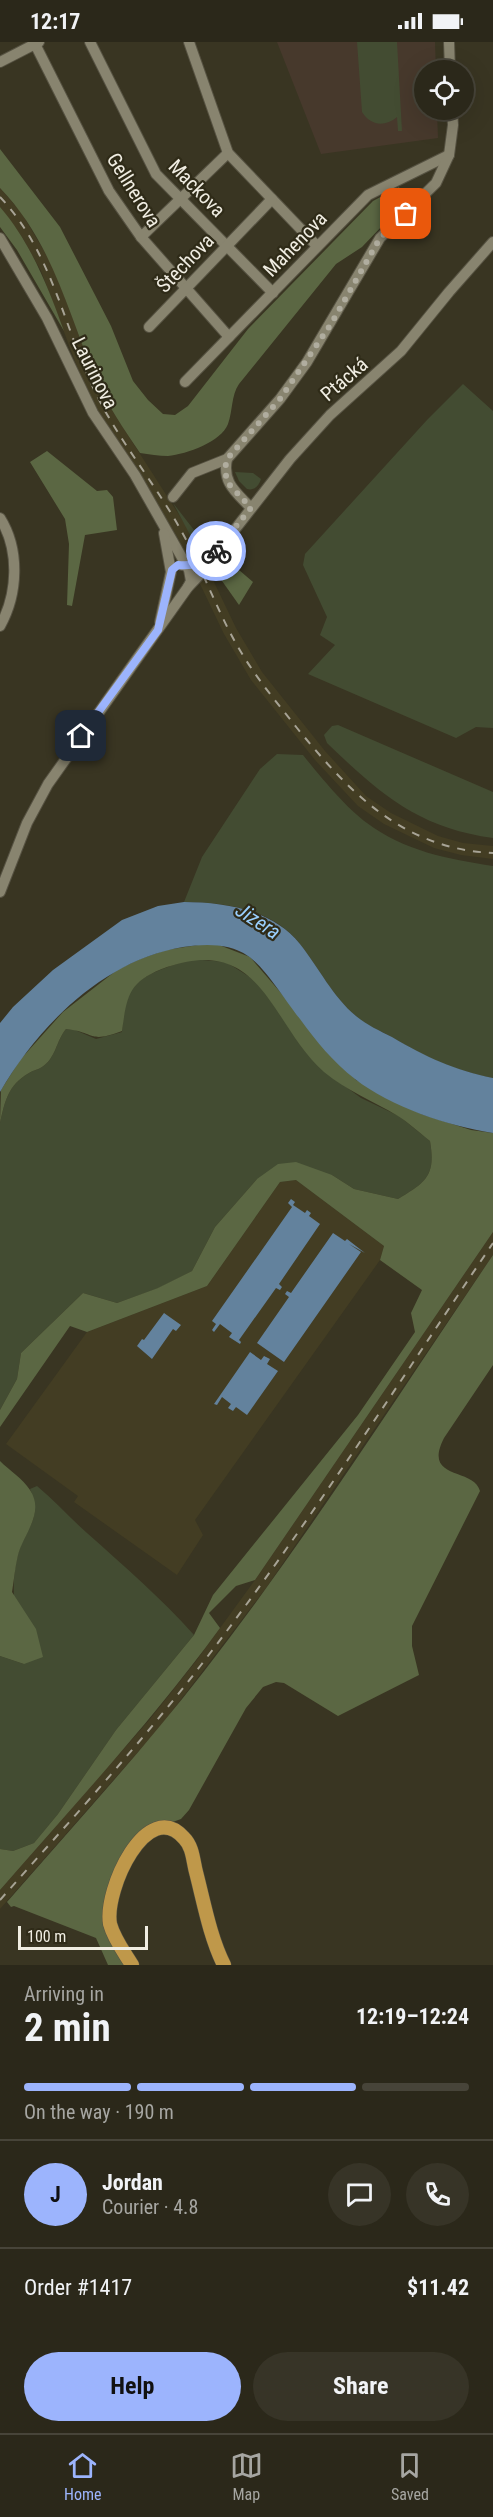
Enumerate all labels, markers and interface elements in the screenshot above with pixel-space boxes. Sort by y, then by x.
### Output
text: 12:17 [30,9,81,34]
map controls [414,60,474,120]
button: locate [414,60,474,120]
street label: Gellnerova [102,148,166,232]
street label: Mackova [164,154,230,222]
pin [380,188,431,239]
icon: bag [389,197,422,230]
street label: Mahenova [258,206,332,282]
street label: Štechova [151,229,219,297]
street label: Laurinova [67,333,123,413]
street label: Ptácká [316,352,372,406]
courier [186,521,246,581]
icon: bike [200,535,233,568]
pin [55,710,106,761]
icon: home [64,719,97,752]
water label: Jizera [231,898,285,944]
scale bar [18,1923,148,1950]
text: 100 m [27,1927,66,1946]
text: Arriving in [24,1982,104,2006]
text: 12:19–12:24 [356,2004,469,2029]
text: 2 min [24,2005,111,2051]
text: On the way · 190 m [24,2100,174,2124]
button: chat [328,2163,391,2226]
button: phone [406,2163,469,2226]
text: Jordan [102,2170,163,2195]
text: J [50,2182,61,2207]
text: Courier · 4.8 [102,2195,198,2219]
text: Order #1417 [24,2275,132,2300]
text: $11.42 [407,2275,469,2300]
button: Help [24,2352,241,2421]
button: Share [253,2352,469,2421]
tab: Home [64,2449,102,2504]
tab: Map [230,2449,263,2504]
tab: Saved [391,2449,429,2504]

